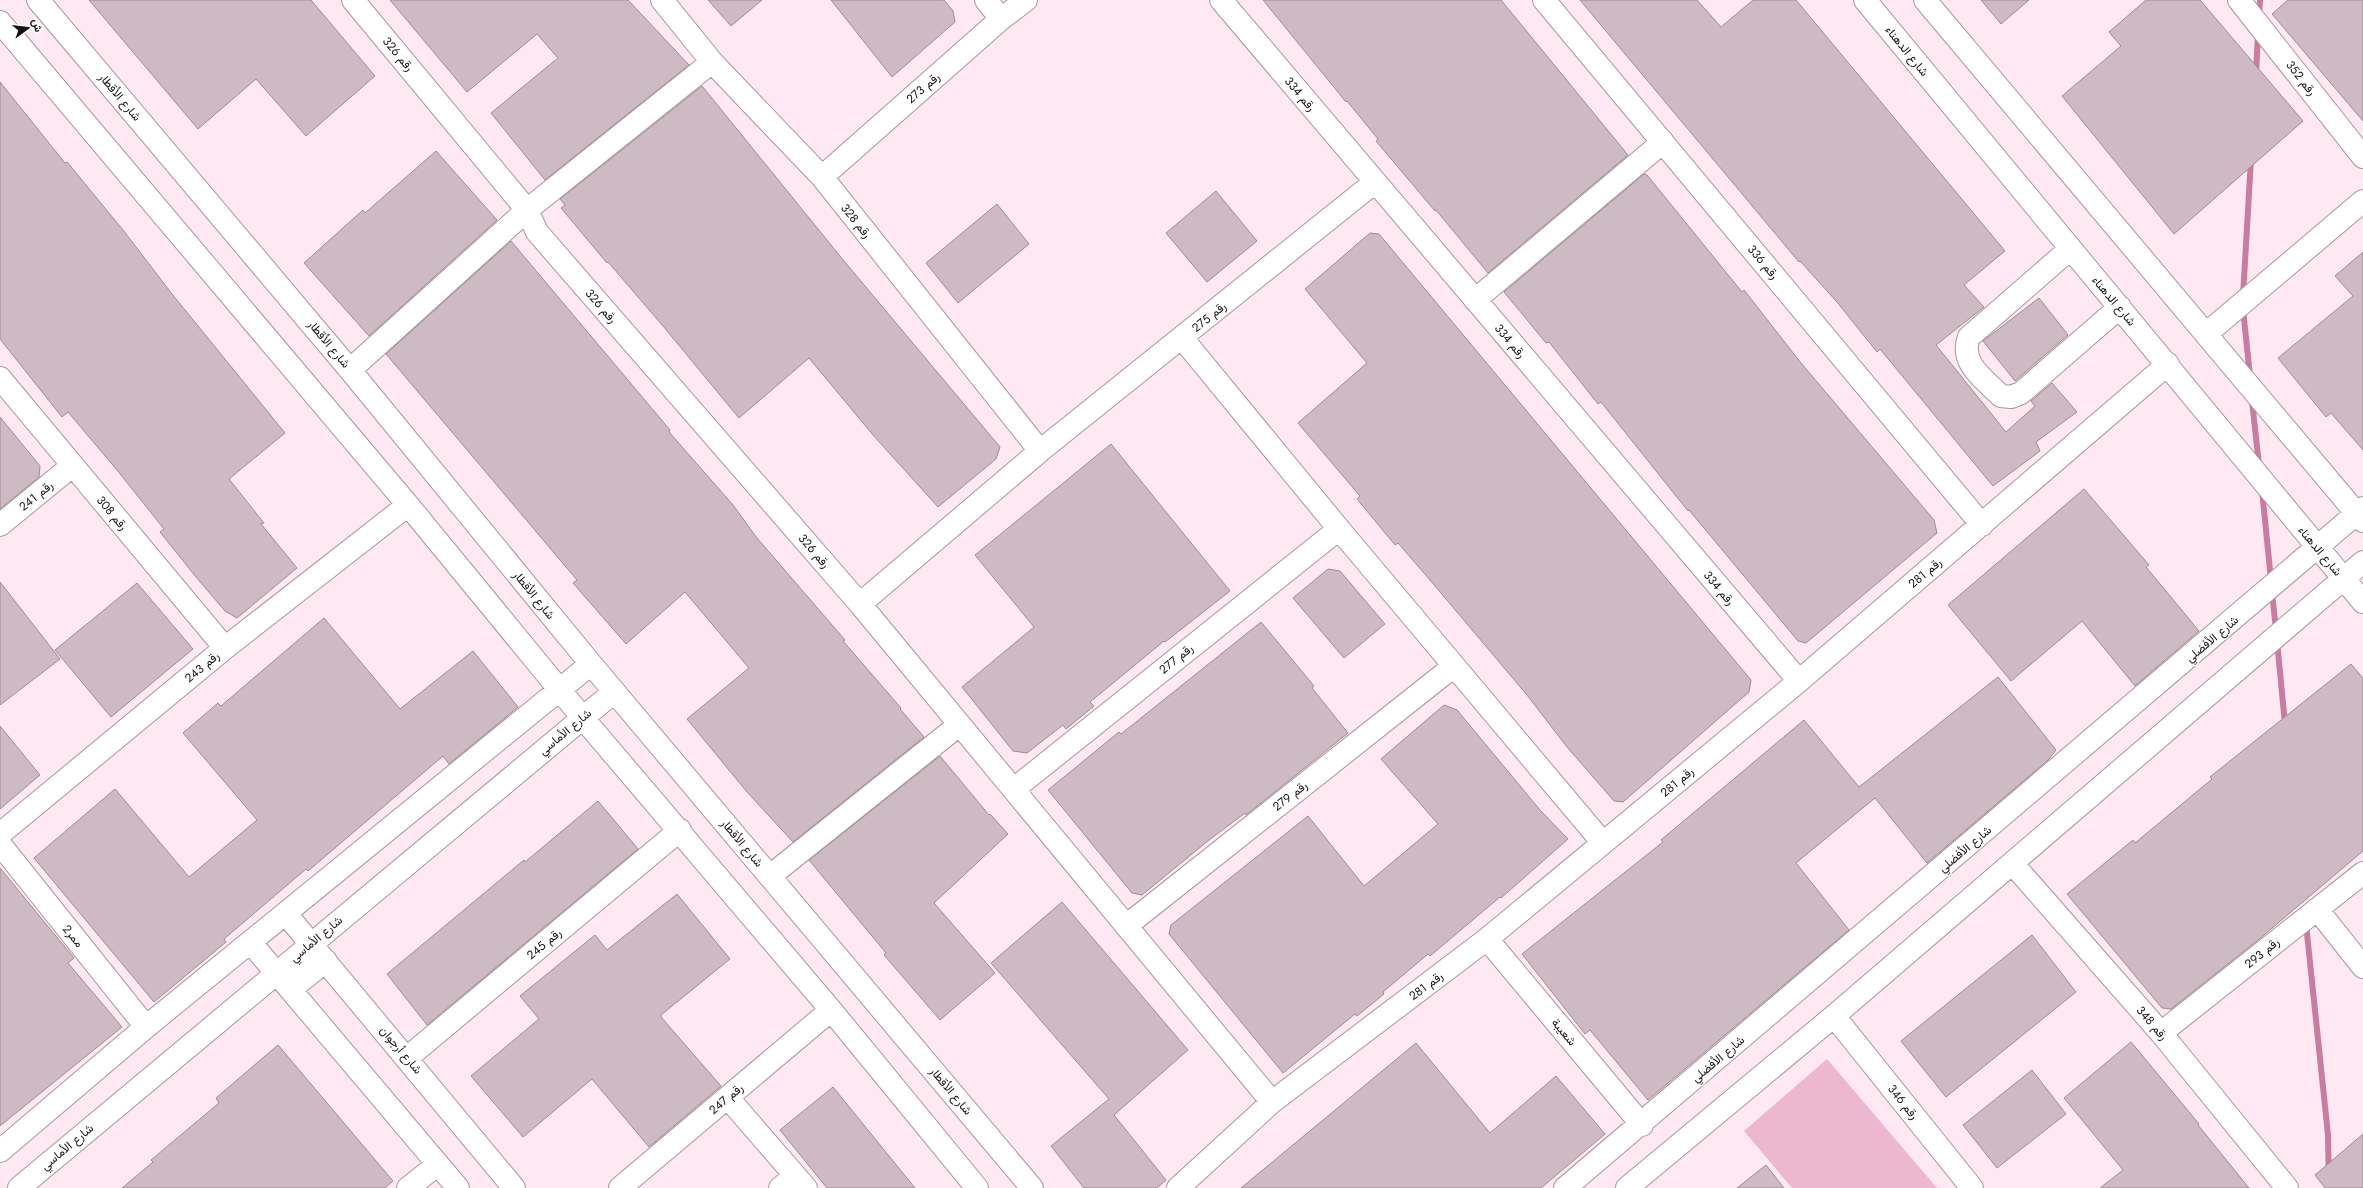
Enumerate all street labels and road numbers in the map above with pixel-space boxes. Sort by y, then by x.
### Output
street label: شارع الدهناء [1881,22,1933,80]
street label: رقم 326 [378,33,418,75]
street label: رقم 352 [2282,57,2320,99]
street label: شارع الأقطار [94,68,146,125]
street label: رقم 273 [902,68,944,108]
street label: رقم 334 [1280,73,1320,115]
street label: رقم 328 [836,200,876,242]
street label: رقم 336 [1743,241,1783,283]
street label: شارع الدهناء [2088,272,2140,330]
street label: رقم 326 [581,285,621,327]
street label: رقم 275 [1188,297,1230,337]
street label: شارع الأقطار [303,315,355,372]
street label: رقم 334 [1490,320,1530,362]
street label: رقم 241 [15,477,57,515]
street label: رقم 308 [92,492,132,534]
street label: شارع الدهناء [2294,522,2346,580]
street label: رقم 326 [794,530,834,572]
street label: رقم 281 [1904,554,1946,592]
street label: شارع الأقطار [508,566,559,623]
street label: رقم 334 [1699,567,1739,609]
street label: شارع الأفضلي [2181,611,2243,667]
street label: رقم 277 [1155,640,1197,678]
street label: رقم 243 [181,647,223,687]
street label: شارع الأماسي [535,704,596,760]
street label: رقم 281 [1656,763,1698,801]
street label: رقم 279 [1269,777,1311,815]
street label: شارع الأقطار [716,814,768,871]
street label: شارع الأفضلي [1934,821,1996,877]
street label: شارع الأماسي [286,911,347,967]
street label: ممر2 [58,921,88,951]
street label: رقم 245 [523,924,565,964]
street label: رقم 293 [2241,933,2283,973]
street label: رقم 281 [1405,967,1447,1005]
street label: رقم 348 [2132,1002,2172,1044]
street label: شعيبة [1547,1014,1581,1050]
street label: شارع أرجوان [375,1022,427,1078]
street label: شارع الأفضلي [1687,1031,1749,1087]
street label: شارع الأقطار [925,1062,977,1119]
street label: رقم 247 [705,1079,747,1119]
street label: رقم 346 [1883,1081,1923,1123]
street label: شارع الأماسي [37,1119,98,1175]

